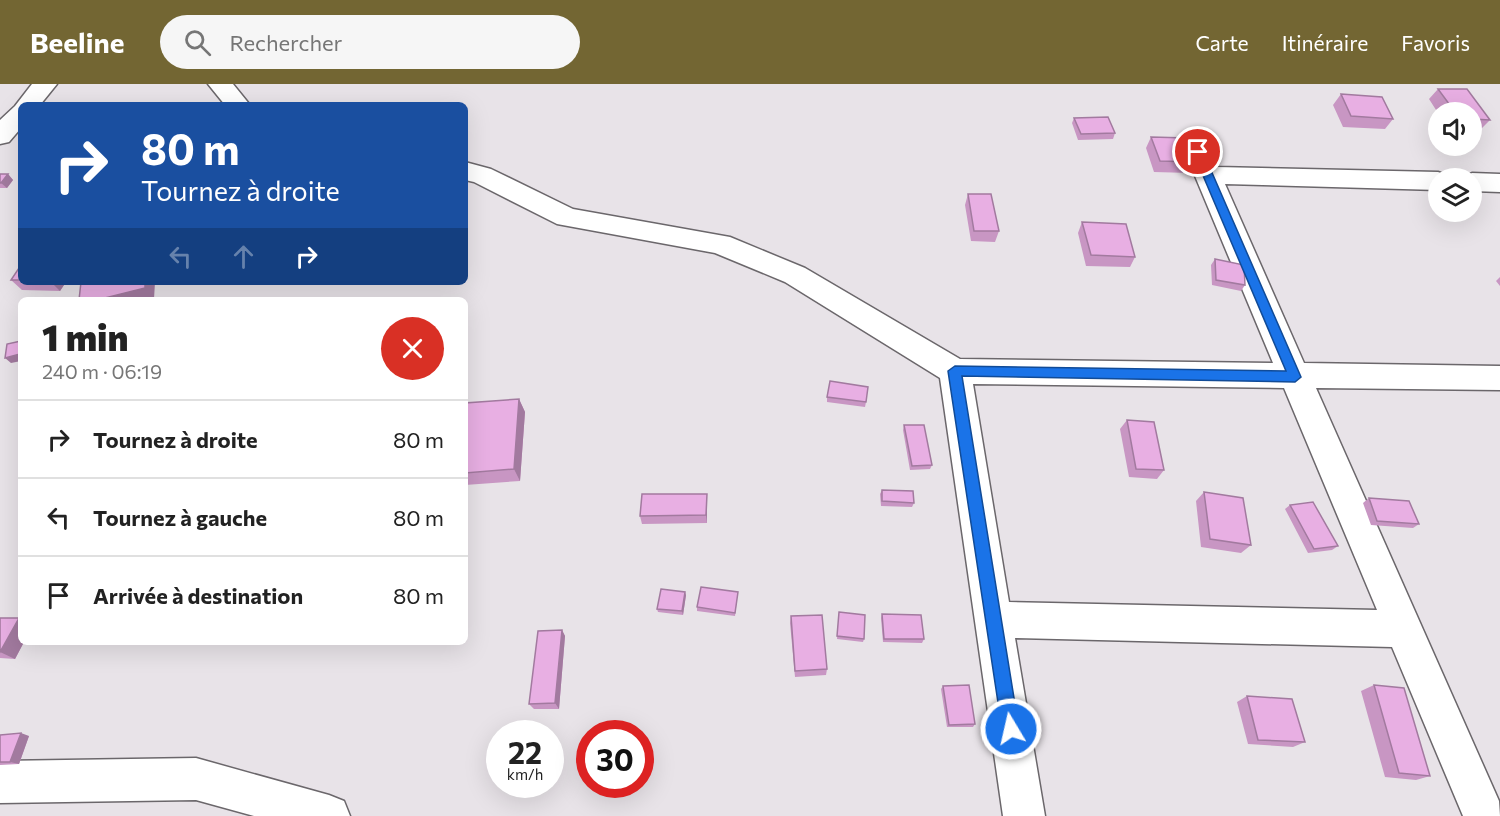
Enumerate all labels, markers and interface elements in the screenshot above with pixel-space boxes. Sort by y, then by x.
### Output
search box [160,15,580,69]
text: Beeline [30,25,124,59]
icon: search [181,26,214,59]
text: Rechercher [229,29,342,56]
text: Carte [1195,30,1249,55]
text: Itinéraire [1282,30,1368,55]
text: Favoris [1401,30,1470,55]
map controls [1428,102,1482,222]
button: sound [1428,102,1482,156]
text: 80 m [141,122,240,174]
icon: right [42,126,120,204]
pin [1172,126,1223,177]
icon: arrive [1181,135,1214,168]
button: layers [1428,168,1482,222]
text: Tournez à droite [141,174,340,207]
icon: left [164,240,197,273]
icon: ahead [227,240,260,273]
icon: right [290,240,323,273]
text: 1 min [42,314,128,358]
button: close [381,317,444,380]
text: 240 m · 06:19 [42,359,162,383]
icon: right [42,423,75,456]
text: Tournez à droite [93,426,258,453]
text: 80 m [393,426,444,453]
icon: left [42,501,75,534]
text: Tournez à gauche [93,504,267,531]
text: 80 m [393,504,444,531]
icon: arrive [42,579,75,612]
text: Arrivée à destination [93,582,303,609]
text: 80 m [393,582,444,609]
position arrow [979,697,1043,761]
speed limit sign: 30 [576,720,654,798]
text: 22 [508,733,542,770]
text: km/h [507,765,543,783]

